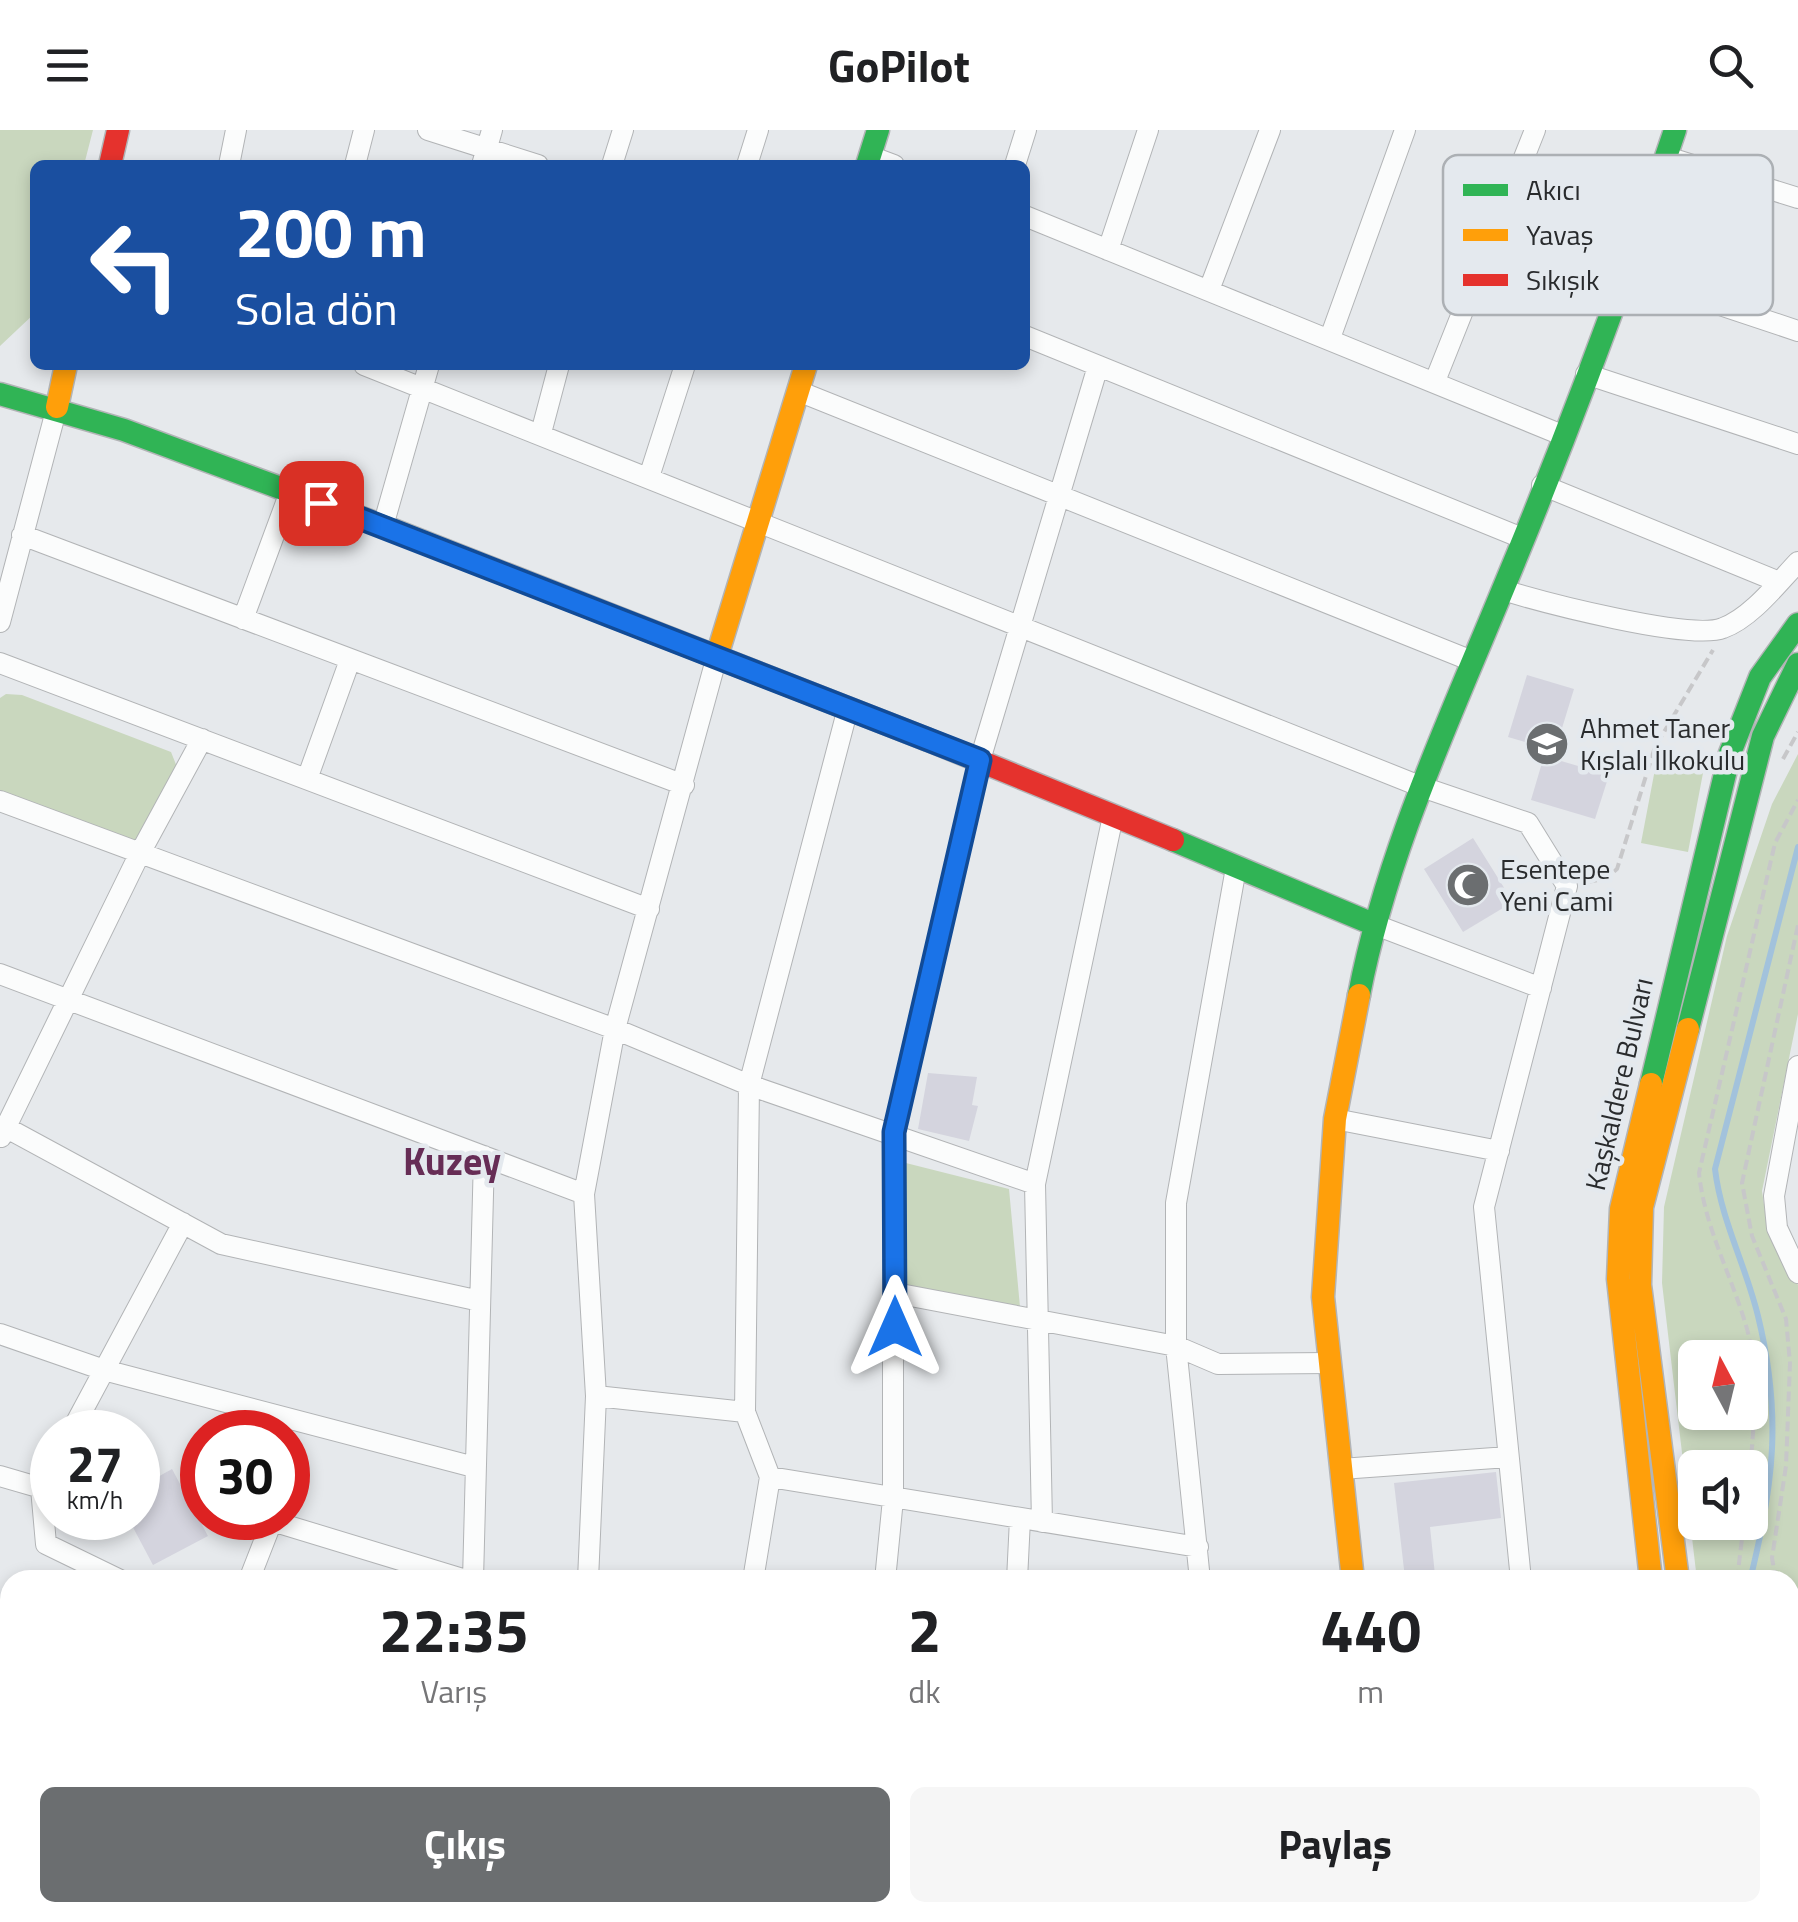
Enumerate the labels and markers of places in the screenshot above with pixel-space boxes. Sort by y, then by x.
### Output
pin [279,461,364,546]
place label: Ahmet Taner Kışlalı İlkokulu [1580,706,1745,781]
school or university icon: Ahmet Taner Kışlalı İlkokulu [1524,721,1570,767]
place label: Esentepe Yeni Cami [1500,847,1613,922]
mosque icon: Esentepe Yeni Cami [1445,862,1491,908]

